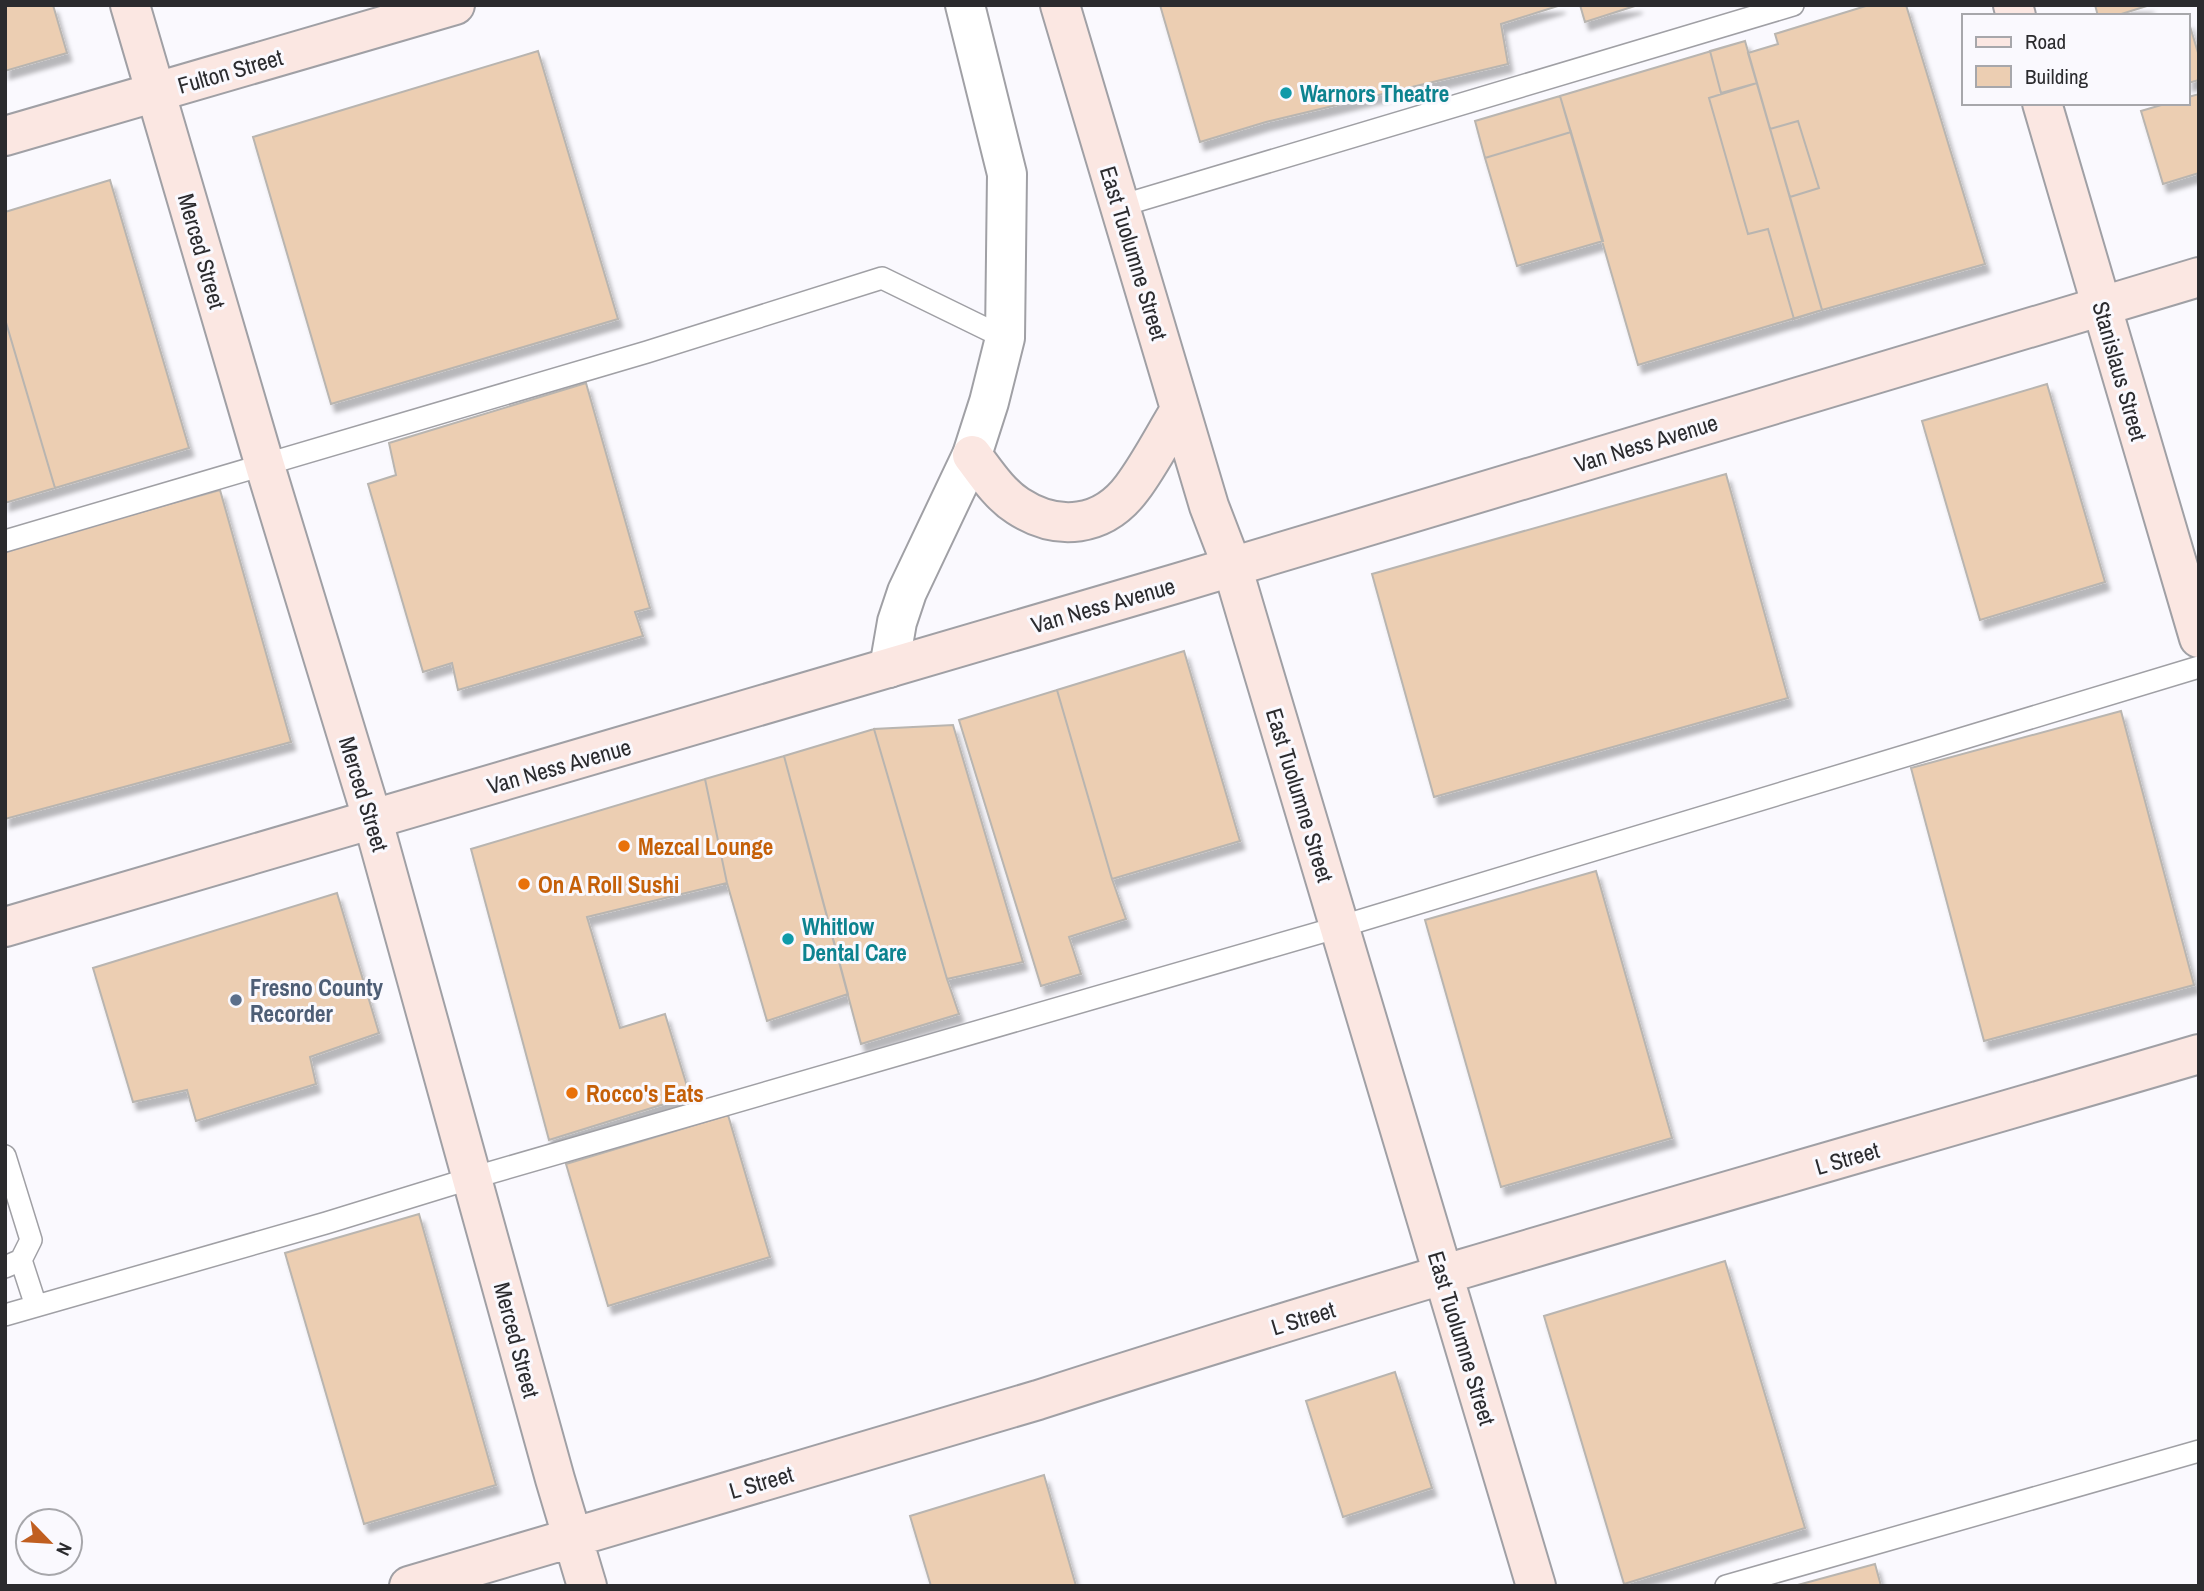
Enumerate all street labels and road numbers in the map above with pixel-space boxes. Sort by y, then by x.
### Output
street label: Fulton Street [174,41,286,101]
street label: East Tuolumne Street [1093,162,1175,344]
street label: Merced Street [171,190,233,312]
street label: Stanislaus Street [2085,298,2155,444]
street label: Van Ness Avenue [1571,407,1721,479]
street label: Van Ness Avenue [1027,570,1179,640]
street label: East Tuolumne Street [1259,704,1341,886]
street label: Van Ness Avenue [483,731,635,801]
street label: Merced Street [332,733,396,855]
street label: L Street [1811,1134,1883,1182]
street label: East Tuolumne Street [1421,1247,1503,1429]
street label: Merced Street [487,1279,547,1401]
street label: L Street [1267,1294,1339,1342]
street label: L Street [725,1458,797,1506]

